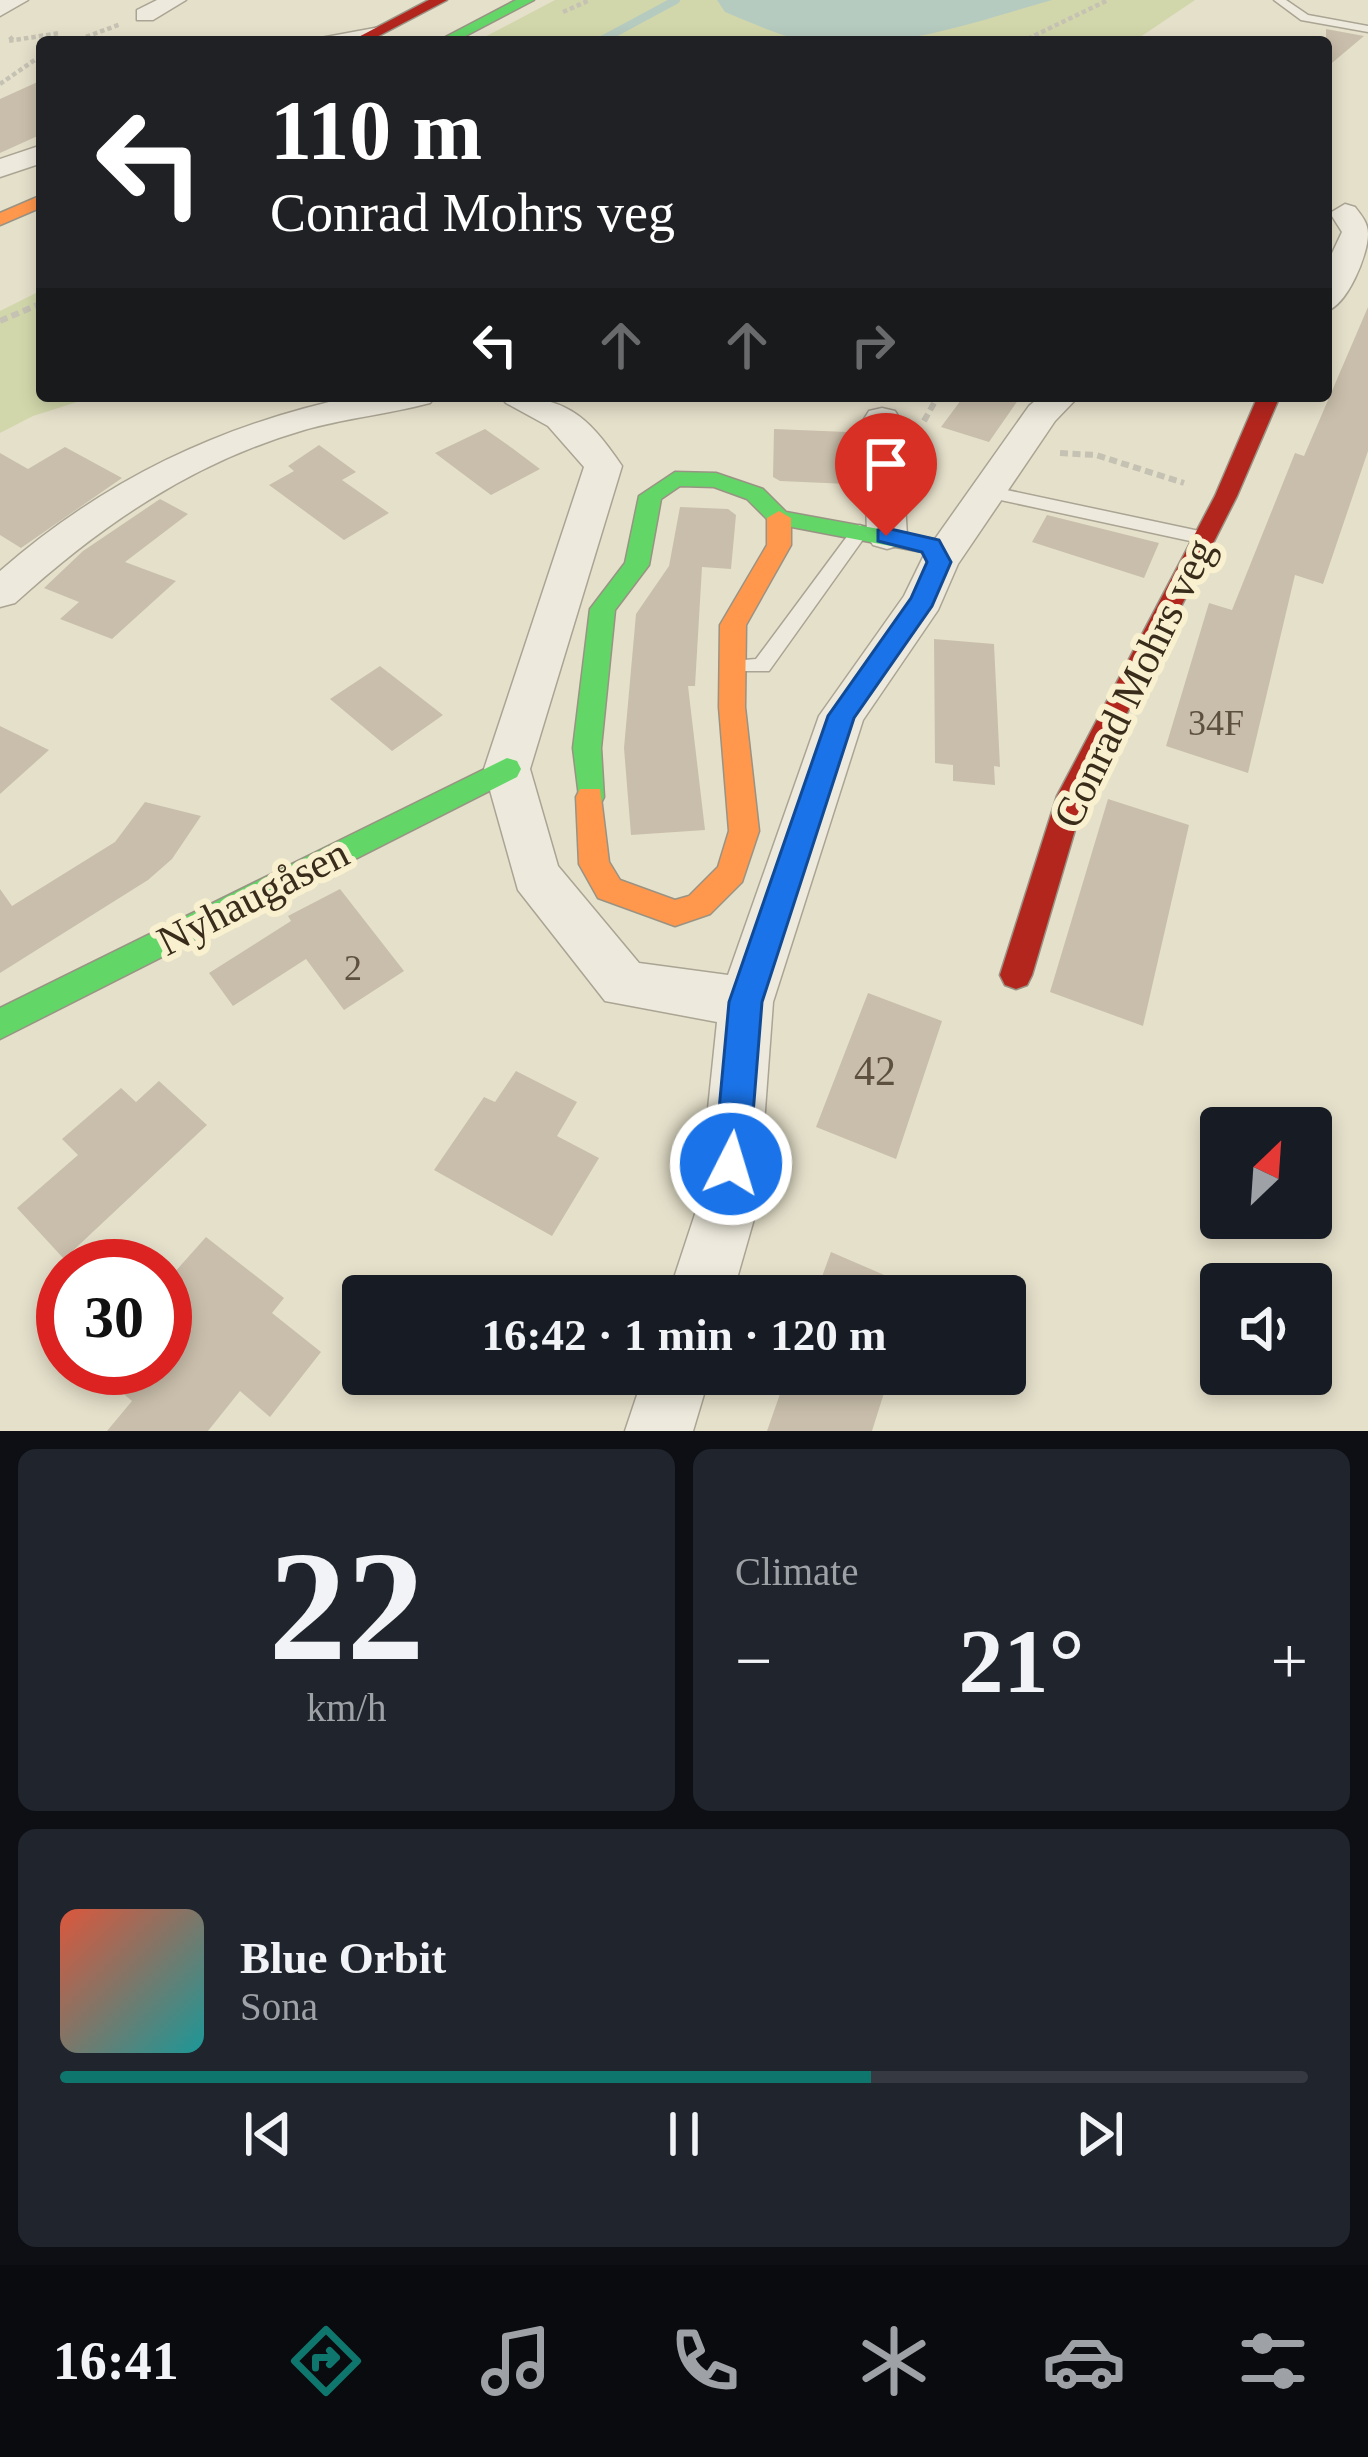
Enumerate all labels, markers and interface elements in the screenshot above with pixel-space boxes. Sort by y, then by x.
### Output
icon: left [72,84,228,240]
text: 110 m [270,84,482,177]
text: Conrad Mohrs veg [270,183,675,243]
icon: left [462,312,528,378]
icon: ahead [588,312,654,378]
icon: ahead [714,312,780,378]
icon: right [840,312,906,378]
pin [835,413,937,536]
icon: arrive [853,431,919,497]
street label: Conrad Mohrs veg [1044,531,1224,835]
house number: 34F [1188,703,1244,743]
street label: Nyhaugåsen [150,829,356,965]
house number: 2 [344,948,362,988]
house number: 42 [854,1048,896,1094]
position arrow [668,1101,794,1227]
north arrow [1200,1107,1332,1239]
map controls [1200,1107,1332,1395]
speed limit sign: 30 [36,1239,192,1395]
button: sound [1200,1263,1332,1395]
text: 16:42 · 1 min · 120 m [482,1310,887,1360]
text: 22 [269,1520,425,1693]
text: Climate [735,1550,858,1593]
text: 21° [959,1612,1085,1711]
text: − [735,1624,772,1697]
text: + [1271,1624,1308,1697]
text: km/h [306,1686,387,1729]
text: Blue Orbit [240,1933,446,1983]
text: Sona [240,1985,318,2028]
icon: previous [235,2101,301,2167]
icon: pause [651,2101,717,2167]
icon: next [1067,2101,1133,2167]
icon: directions [284,2319,368,2403]
icon: music [474,2319,558,2403]
icon: phone [663,2319,747,2403]
icon: climate [852,2319,936,2403]
icon: car [1042,2319,1126,2403]
icon: filters [1231,2319,1315,2403]
text: 16:41 [53,2331,179,2391]

